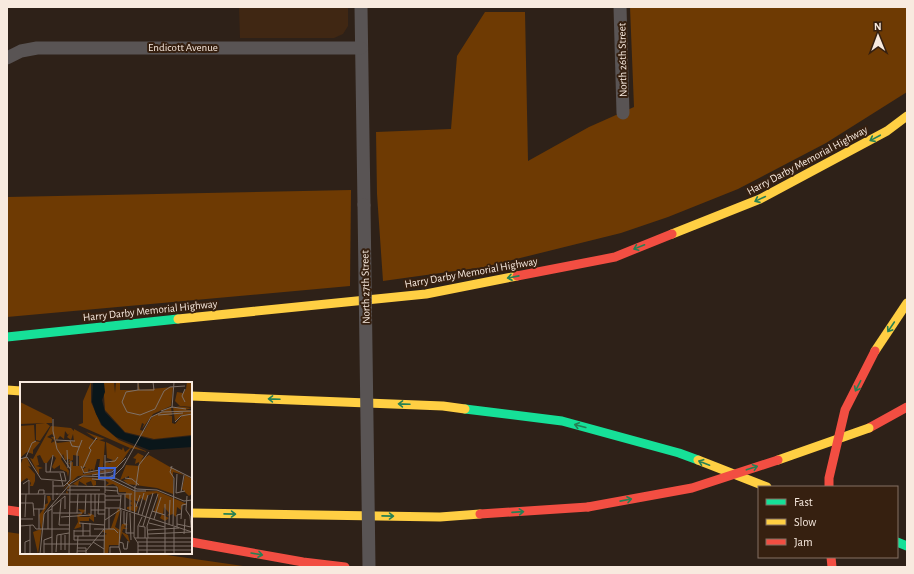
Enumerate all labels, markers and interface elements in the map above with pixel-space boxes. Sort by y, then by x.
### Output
north arrow [858,16,898,56]
text: N [874,21,882,32]
street label: North 26th Street [616,22,629,97]
street label: Endicott Avenue [148,42,218,53]
street label: Harry Darby Memorial Highway [745,124,870,197]
one-way arrow [869,134,881,142]
one-way arrow [754,196,766,203]
one-way arrow [634,244,646,252]
street label: North 27th Street [359,250,372,324]
street label: Harry Darby Memorial Highway [404,255,539,290]
one-way arrow [507,273,520,281]
street label: Harry Darby Memorial Highway [82,298,218,323]
one-way arrow [887,321,895,332]
one-way arrow [853,379,861,391]
inset map [20,382,192,554]
one-way arrow [268,396,281,403]
one-way arrow [398,401,411,408]
one-way arrow [573,422,586,429]
one-way arrow [699,458,711,466]
one-way arrow [745,464,758,471]
legend [758,486,898,558]
one-way arrow [619,496,632,504]
text: Fast [794,496,813,508]
one-way arrow [511,508,524,515]
one-way arrow [223,510,236,517]
one-way arrow [381,512,394,520]
text: Slow [794,516,816,528]
text: Jam [794,536,813,548]
one-way arrow [250,550,263,558]

